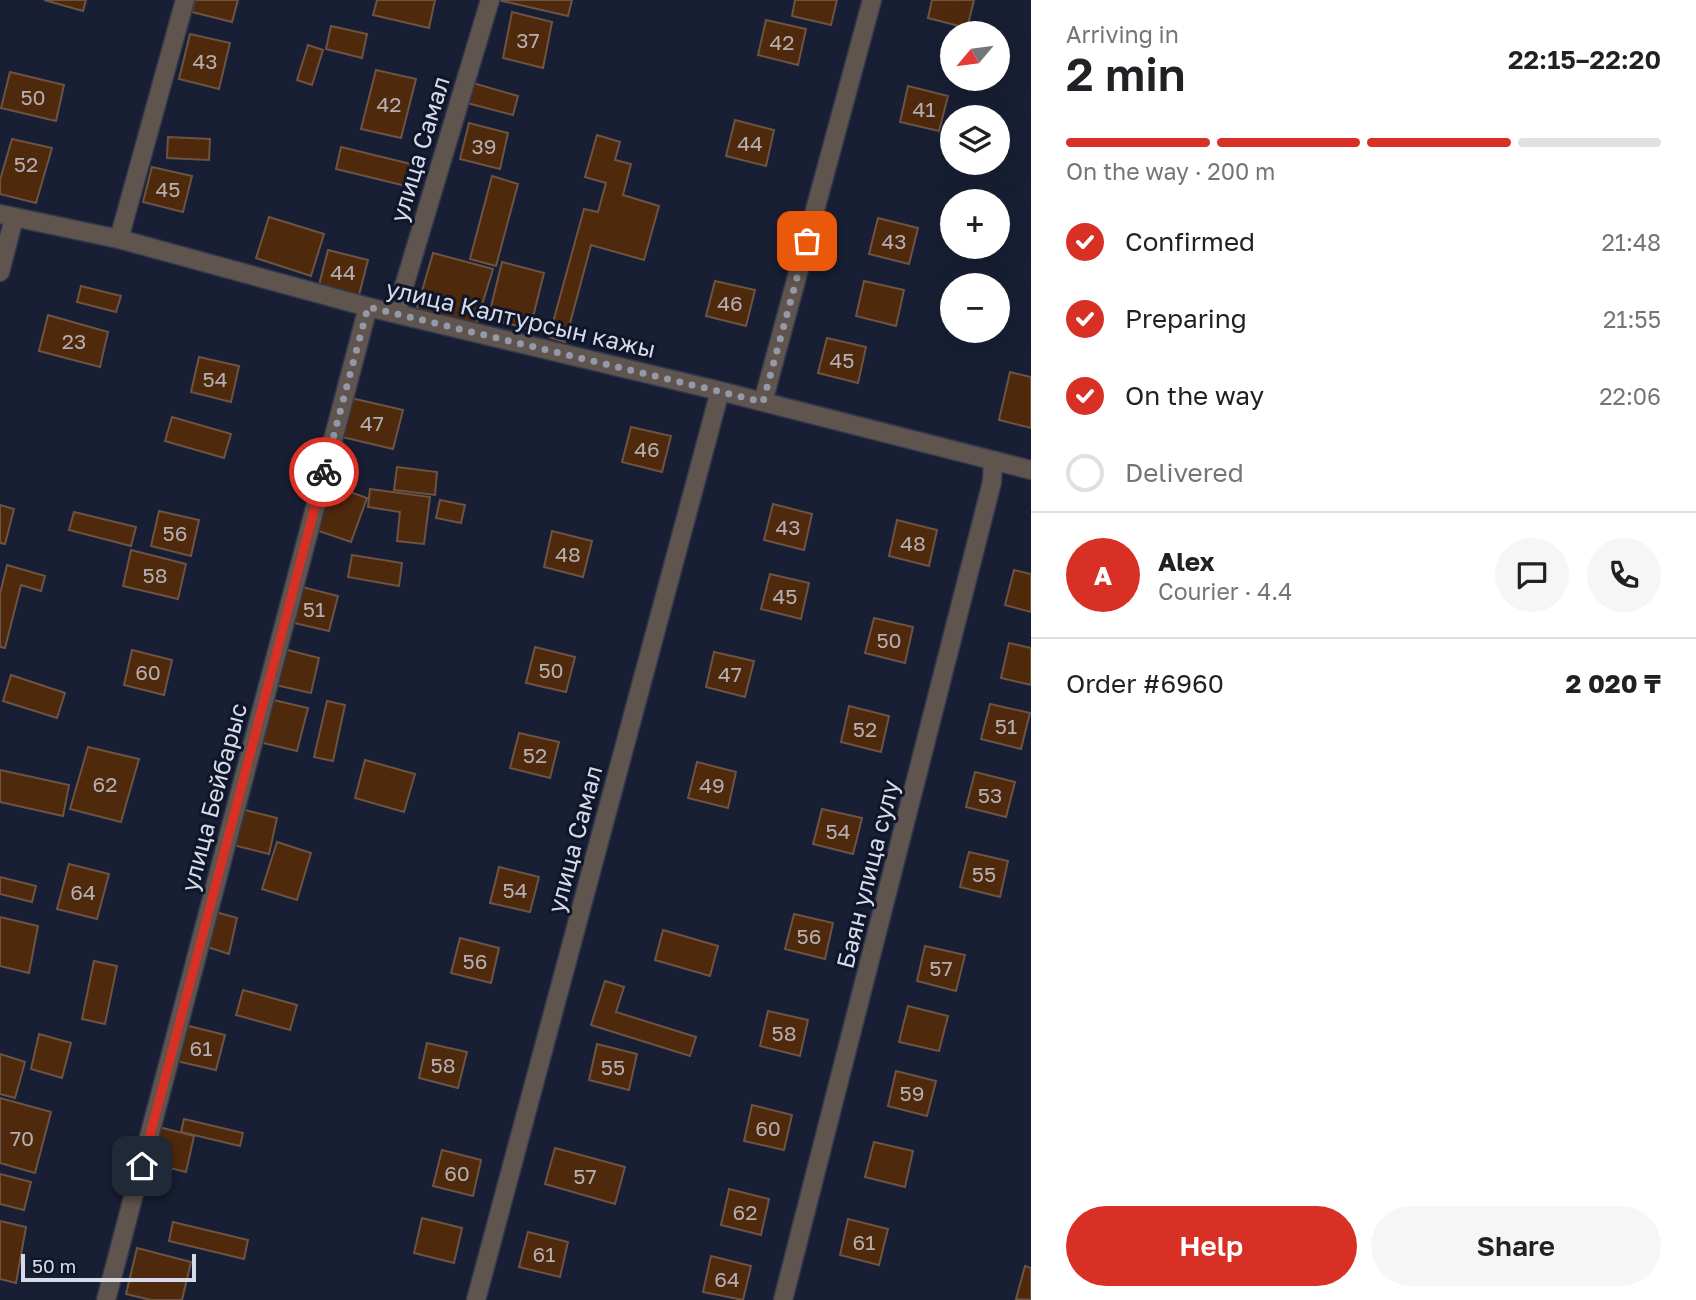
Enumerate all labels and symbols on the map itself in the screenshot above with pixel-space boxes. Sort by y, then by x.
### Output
north arrow [940,21,1010,91]
house number: 37 [516,27,540,53]
house number: 42 [770,29,795,55]
house number: 43 [192,48,218,74]
street label: улица Самал [383,73,455,225]
house number: 50 [20,84,46,110]
house number: 42 [377,91,402,117]
house number: 41 [913,96,936,122]
house number: 44 [737,130,763,156]
house number: 39 [472,133,497,159]
house number: 52 [14,151,38,177]
house number: 45 [156,176,181,202]
pin [777,211,837,271]
house number: 43 [881,228,907,254]
house number: 44 [330,259,356,285]
street label: улица Калтурсын кажы [383,273,659,363]
house number: 46 [717,290,743,316]
house number: 23 [62,328,86,354]
house number: 45 [830,347,855,373]
house number: 54 [203,366,228,392]
house number: 47 [360,410,384,436]
house number: 46 [634,436,660,462]
courier [289,437,359,507]
house number: 43 [775,514,801,540]
house number: 56 [163,520,187,546]
house number: 48 [900,530,926,556]
house number: 48 [555,541,581,567]
house number: 58 [143,562,168,588]
house number: 45 [773,583,798,609]
house number: 51 [303,596,325,622]
house number: 50 [876,627,902,653]
house number: 50 [538,657,564,683]
house number: 60 [135,659,161,685]
house number: 47 [718,661,742,687]
street label: улица Бейбарыс [174,700,252,894]
house number: 51 [995,713,1017,739]
house number: 52 [853,716,877,742]
house number: 52 [523,742,547,768]
street label: улица Самал [540,762,608,916]
house number: 62 [93,771,117,797]
house number: 49 [699,772,725,798]
street label: Баян улица сулу [830,777,904,971]
house number: 53 [978,782,1002,808]
house number: 54 [826,818,851,844]
house number: 55 [972,861,996,887]
house number: 54 [503,877,528,903]
house number: 64 [70,879,96,905]
house number: 56 [797,923,821,949]
house number: 56 [463,948,487,974]
house number: 57 [929,955,953,981]
house number: 58 [772,1020,797,1046]
house number: 61 [190,1035,212,1061]
house number: 58 [431,1052,456,1078]
house number: 55 [601,1054,625,1080]
house number: 59 [900,1080,924,1106]
house number: 60 [755,1115,781,1141]
house number: 70 [10,1125,34,1151]
pin [112,1136,172,1196]
house number: 60 [444,1160,470,1186]
house number: 57 [573,1163,597,1189]
house number: 62 [733,1199,757,1225]
house number: 61 [853,1229,875,1255]
house number: 61 [533,1241,555,1267]
scale bar [21,1251,196,1283]
house number: 64 [714,1266,740,1292]

